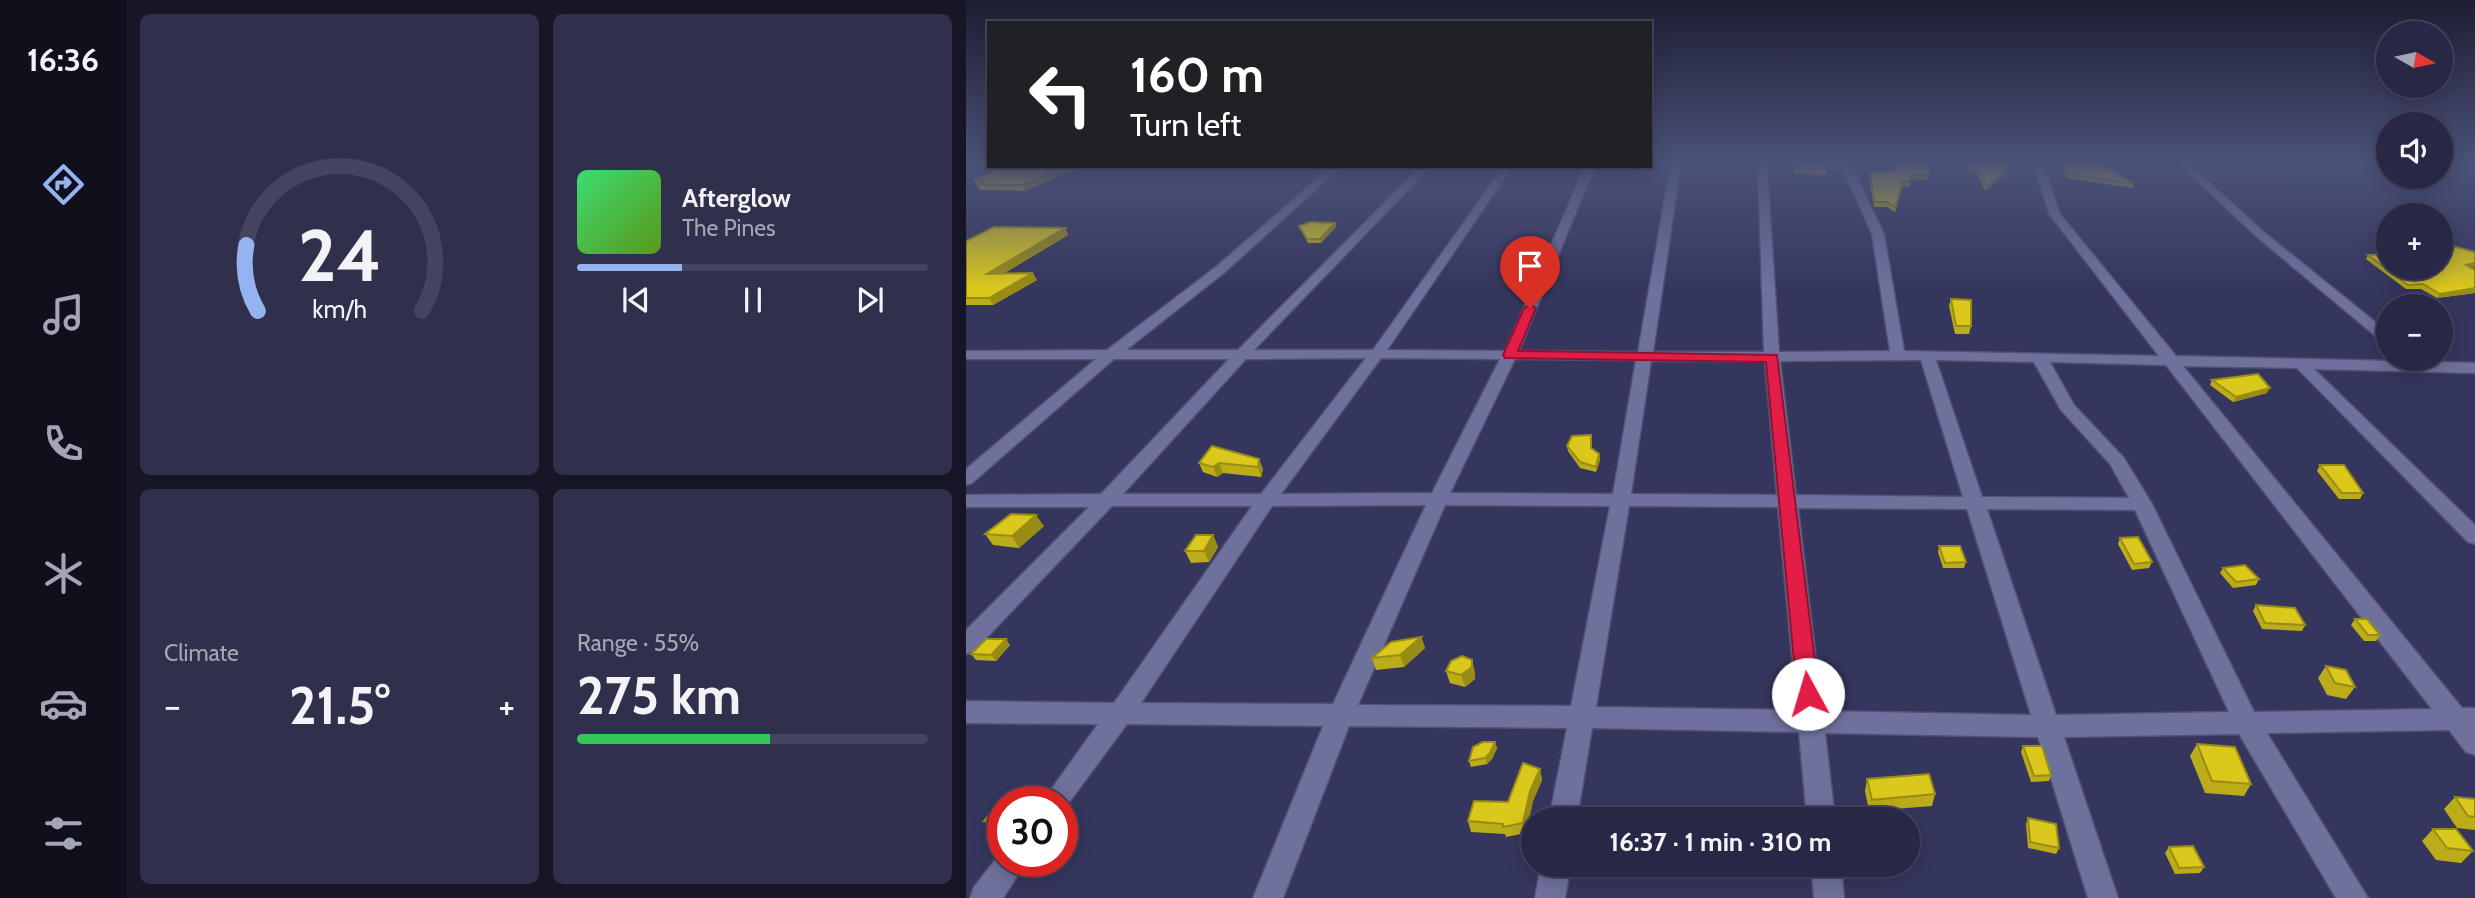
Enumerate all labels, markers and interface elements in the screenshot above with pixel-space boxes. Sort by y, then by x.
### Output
north arrow [2376,21,2454,98]
map controls [2376,21,2453,371]
text: 16:36 [27,40,99,79]
text: 160 m [1130,45,1264,104]
icon: left [1015,49,1106,140]
text: Turn left [1130,105,1241,144]
button: sound [2376,112,2453,189]
icon: directions [39,160,88,209]
text: Afterglow [682,182,791,214]
button: + [2376,203,2453,280]
text: 24 [298,211,381,299]
text: The Pines [682,214,776,242]
pin [1500,236,1560,308]
icon: arrive [1511,247,1549,285]
icon: previous [617,281,655,319]
icon: pause [734,281,772,319]
icon: next [851,281,889,319]
icon: music [39,290,88,339]
text: km/h [312,294,367,324]
button: − [2376,294,2453,371]
icon: phone [39,419,88,468]
icon: climate [39,549,88,598]
text: Range · 55% [577,629,699,657]
text: Climate [164,639,239,667]
position arrow [1771,657,1845,731]
text: 275 km [577,664,741,727]
text: 21.5° [289,674,390,737]
icon: car [39,679,88,728]
text: − [164,682,181,729]
text: + [498,682,515,729]
speed limit sign: 30 [987,786,1078,877]
icon: filters [39,809,88,858]
text: 16:37 · 1 min · 310 m [1610,826,1831,858]

